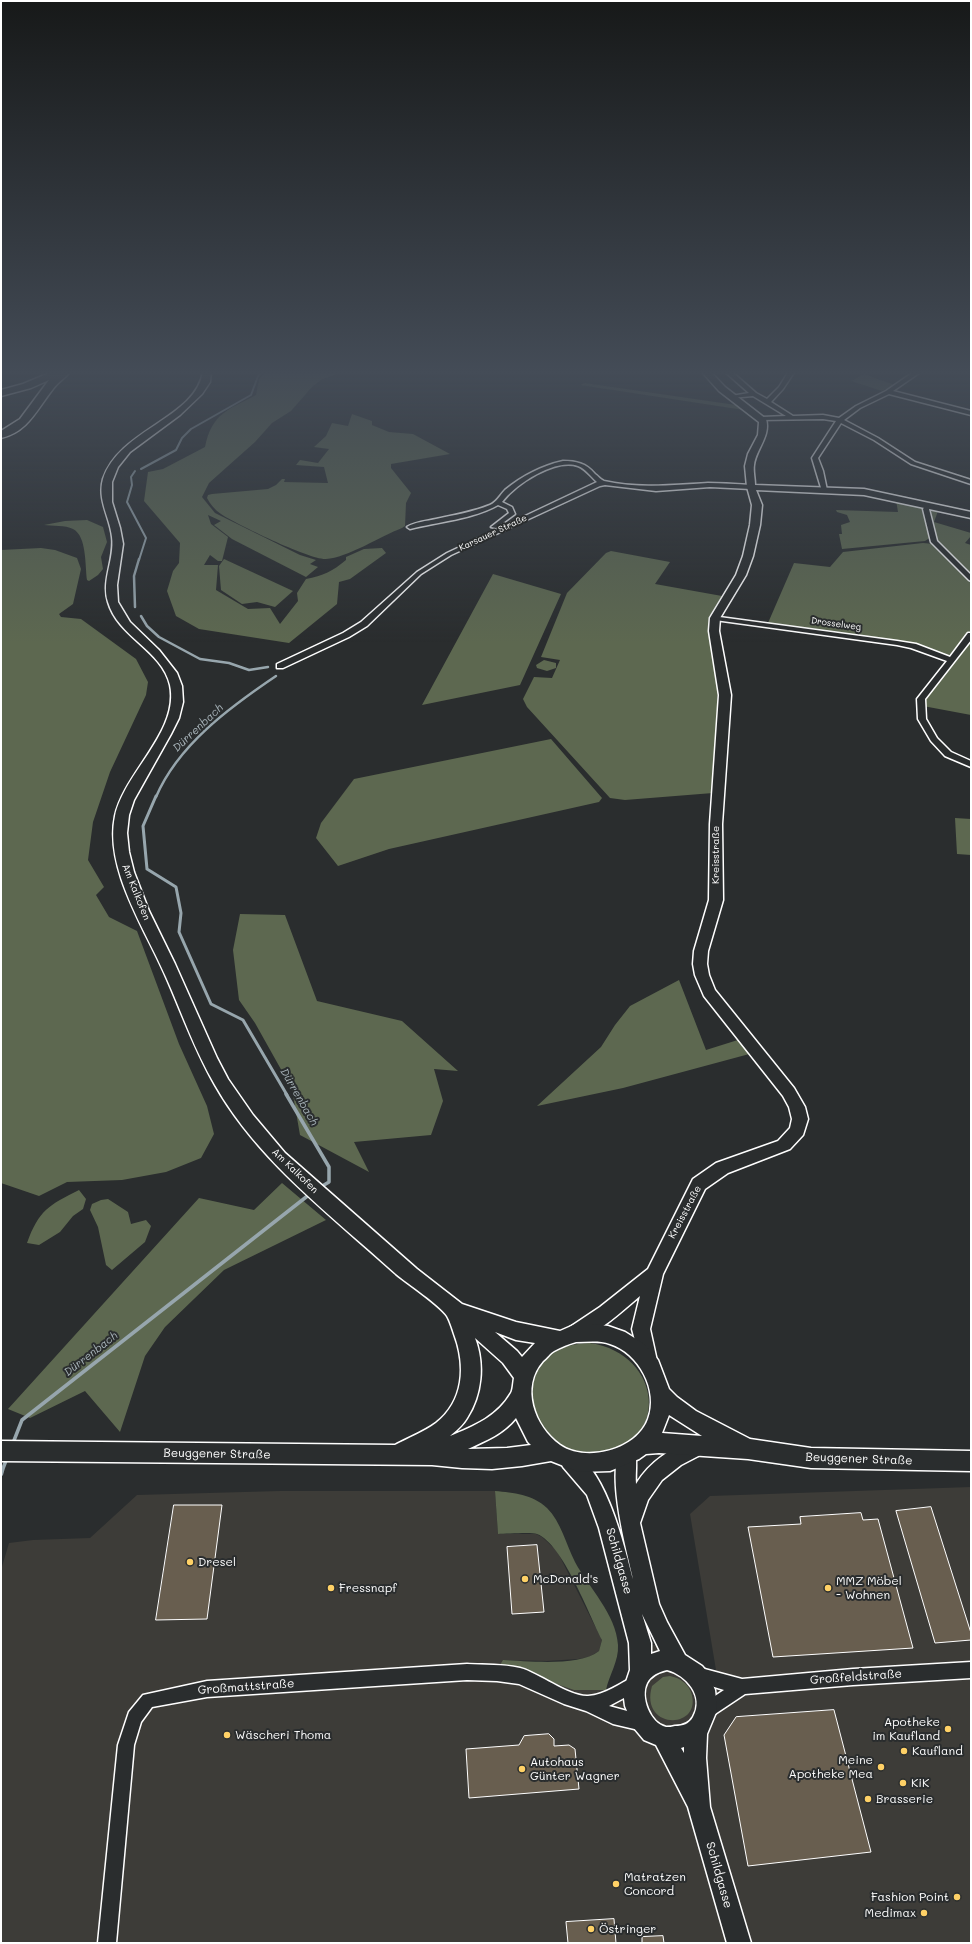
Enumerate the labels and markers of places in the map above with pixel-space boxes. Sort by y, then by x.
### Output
place label: Dresel [198,1555,236,1569]
marker: Dresel [185,1557,195,1567]
place label: McDonald's [533,1572,598,1586]
marker: McDonald's [520,1574,530,1584]
place label: MMZ Möbel - Wohnen [836,1574,902,1602]
place label: Fressnapf [339,1581,397,1595]
marker: Fressnapf [326,1583,336,1593]
marker: MMZ Möbel - Wohnen [823,1583,833,1593]
place label: Apotheke im Kaufland [872,1715,940,1743]
marker: Apotheke im Kaufland [943,1724,953,1734]
place label: Wäscheri Thoma [235,1728,331,1742]
marker: Wäscheri Thoma [222,1730,232,1740]
place label: Kaufland [912,1744,963,1758]
marker: Kaufland [899,1746,909,1756]
place label: Meine Apotheke Mea [789,1753,873,1781]
place label: Autohaus Günter Wagner [530,1755,620,1783]
marker: Meine Apotheke Mea [876,1762,886,1772]
marker: Autohaus Günter Wagner [517,1764,527,1774]
place label: KiK [911,1776,929,1790]
marker: KiK [898,1778,908,1788]
place label: Brasserie [876,1792,933,1806]
marker: Brasserie [863,1794,873,1804]
place label: Matratzen Concord [624,1870,686,1898]
marker: Matratzen Concord [611,1879,621,1889]
place label: Fashion Point [871,1890,949,1904]
marker: Fashion Point [952,1892,962,1902]
place label: Medimax [865,1906,916,1920]
marker: Medimax [919,1908,929,1918]
place label: Östringer [599,1922,656,1936]
marker: Östringer [586,1924,596,1934]

